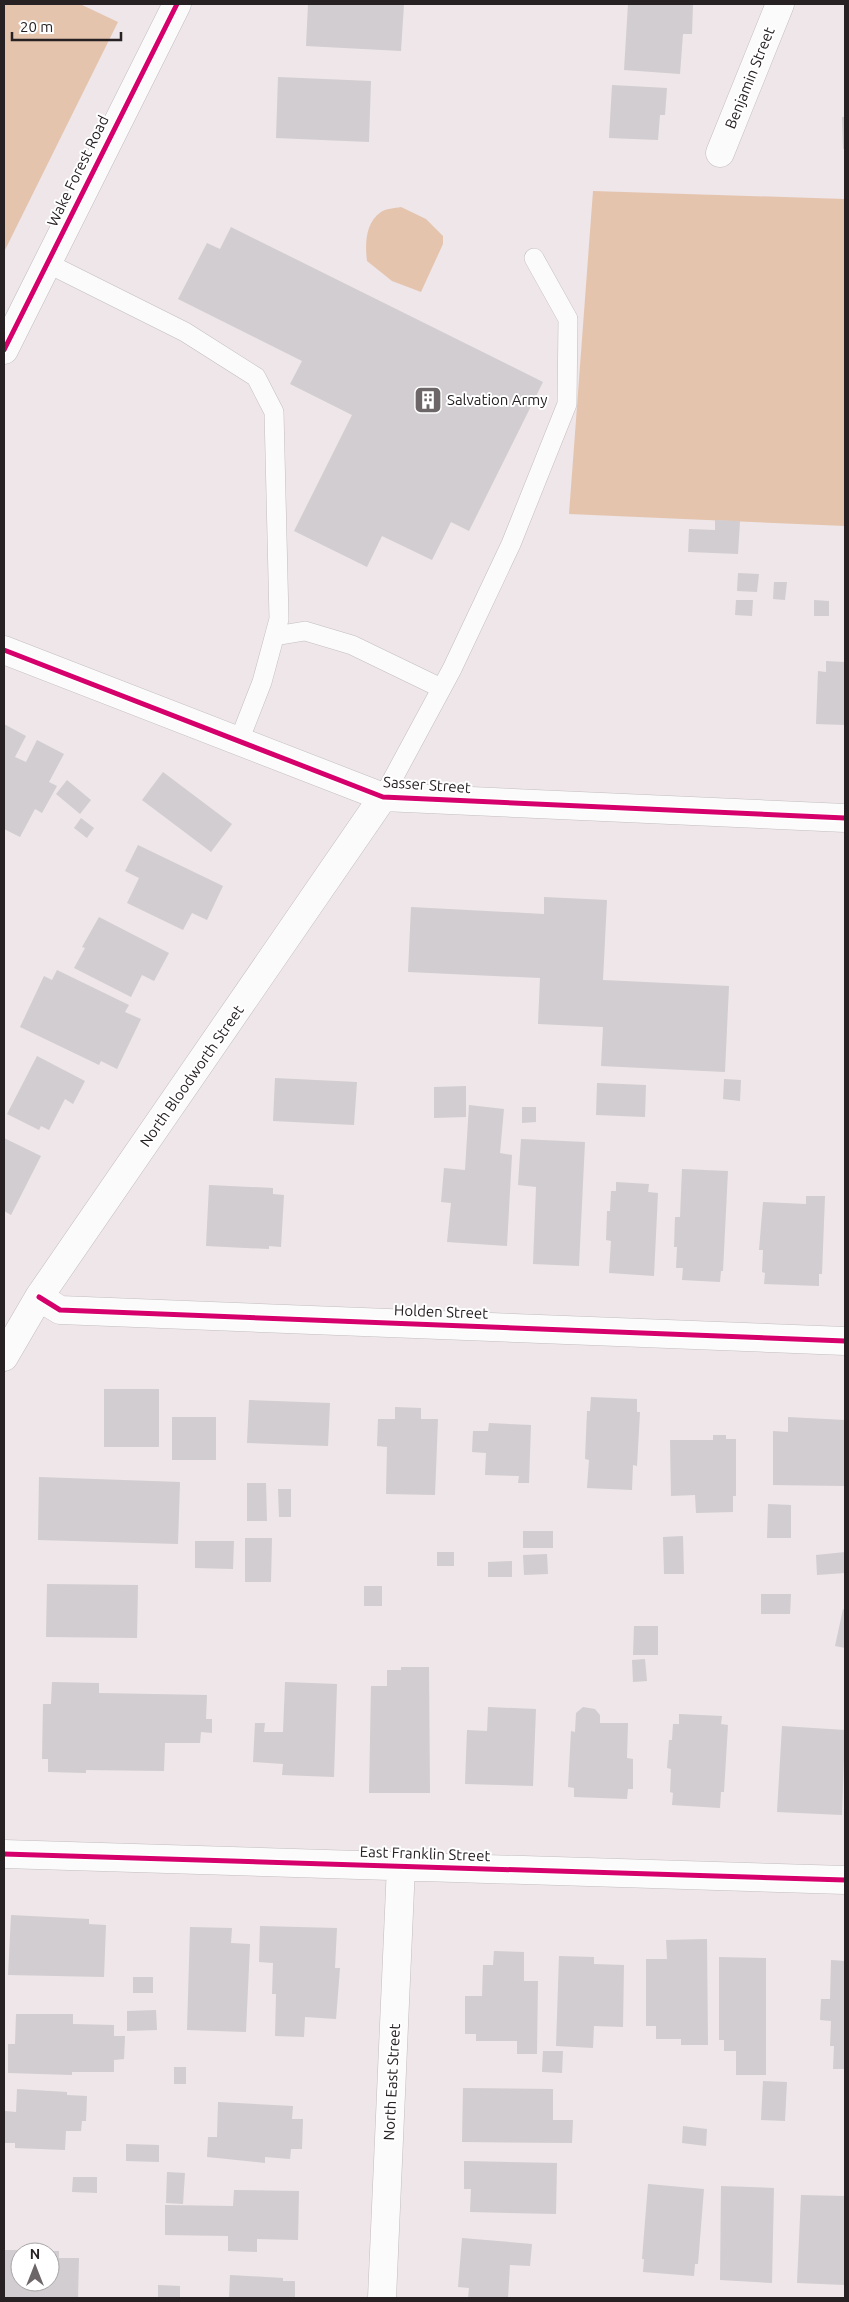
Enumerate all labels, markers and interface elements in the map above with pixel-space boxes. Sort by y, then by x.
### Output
scale bar [12,10,121,42]
text: 20 m [20,18,53,35]
street label: Benjamin Street [721,24,778,131]
street label: Wake Forest Road [43,113,112,229]
building icon: Salvation Army [413,385,443,415]
place label: Salvation Army [447,391,547,408]
street label: Sasser Street [383,773,472,796]
street label: North Bloodworth Street [136,1002,247,1150]
street label: Holden Street [394,1301,488,1322]
street label: East Franklin Street [359,1843,491,1864]
street label: North East Street [380,2023,403,2141]
north arrow [10,2242,60,2292]
text: N [30,2246,40,2262]

